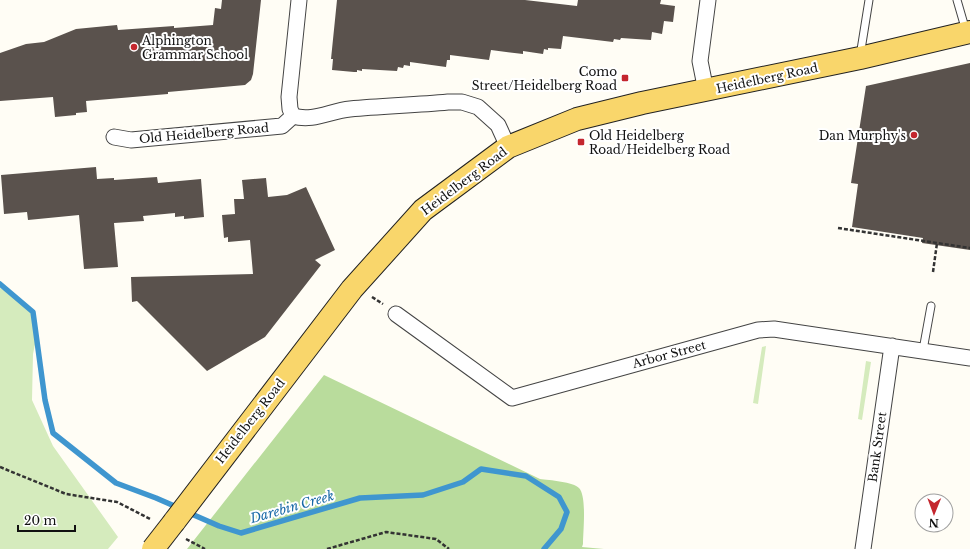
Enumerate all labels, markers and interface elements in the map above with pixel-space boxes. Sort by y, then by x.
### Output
place label: Alphington Grammar School [141,33,248,62]
marker: Alphington Grammar School [129,42,139,52]
street label: Heidelberg Road [715,60,819,96]
place label: Como Street/Heidelberg Road [472,64,617,93]
marker: Como Street/Heidelberg Road [620,73,630,83]
street label: Old Heidelberg Road [139,120,269,146]
place label: Old Heidelberg Road/Heidelberg Road [589,128,730,157]
place label: Dan Murphy's [819,128,906,143]
marker: Dan Murphy's [909,130,919,140]
marker: Old Heidelberg Road/Heidelberg Road [576,137,586,147]
street label: Heidelberg Road [418,144,510,218]
street label: Arbor Street [630,337,708,371]
street label: Heidelberg Road [212,376,288,466]
street label: Bank Street [865,410,889,483]
water label: Darebin Creek [247,487,336,527]
north arrow [914,493,954,533]
scale bar [18,507,75,533]
text: 20 m [24,513,56,528]
text: N [928,516,939,530]

